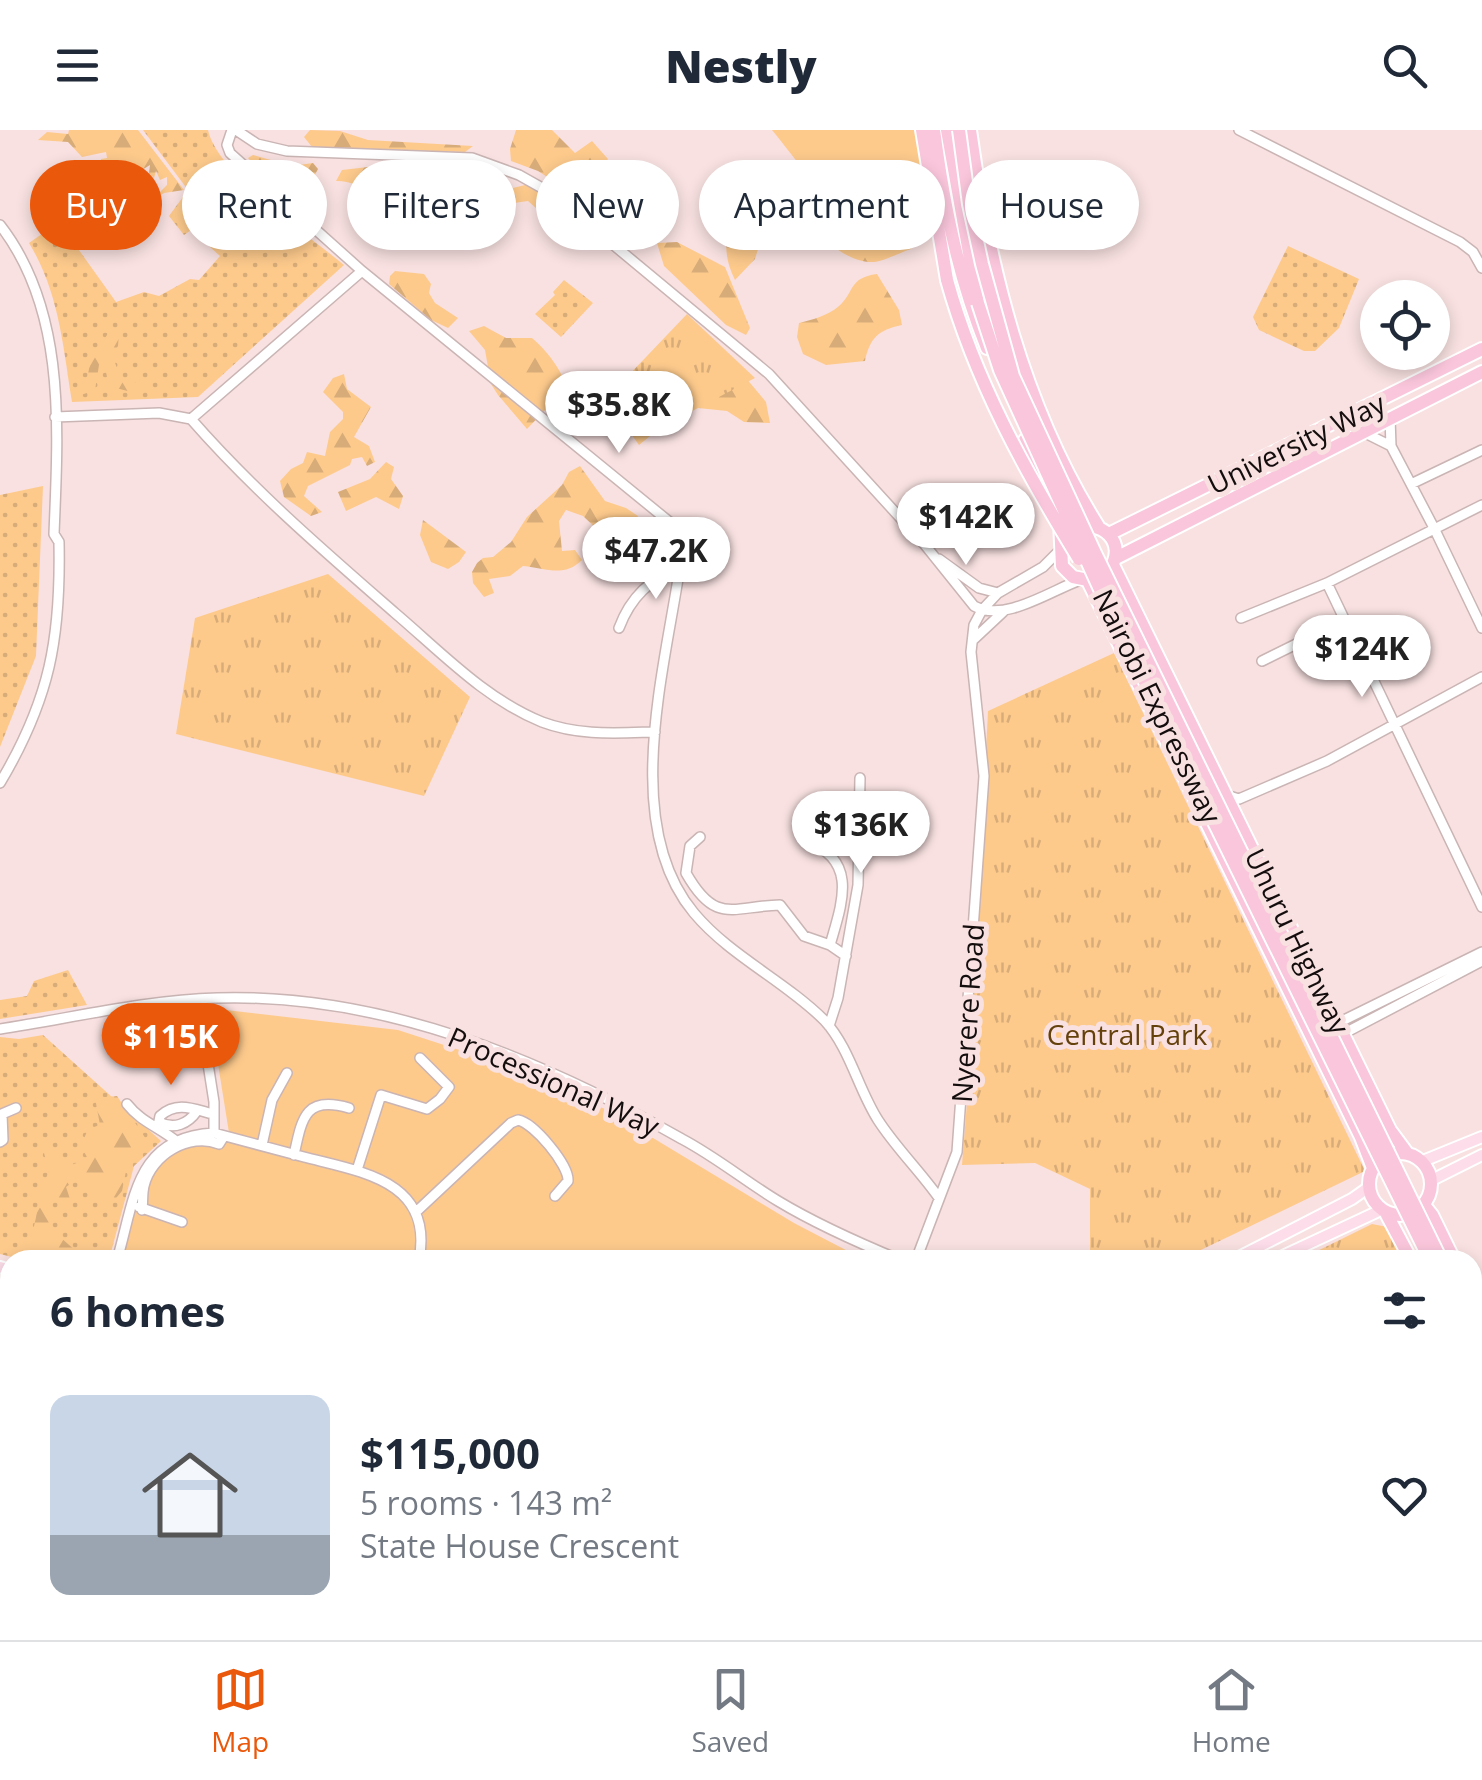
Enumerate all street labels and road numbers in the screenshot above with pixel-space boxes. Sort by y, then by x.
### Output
street label: University Way [1201,383,1392,502]
street label: Nairobi Expressway [1085,583,1232,830]
street label: Uhuru Highway [1237,842,1360,1041]
street label: Nyerere Road [942,922,992,1104]
street label: Processional Way [442,1017,666,1145]

